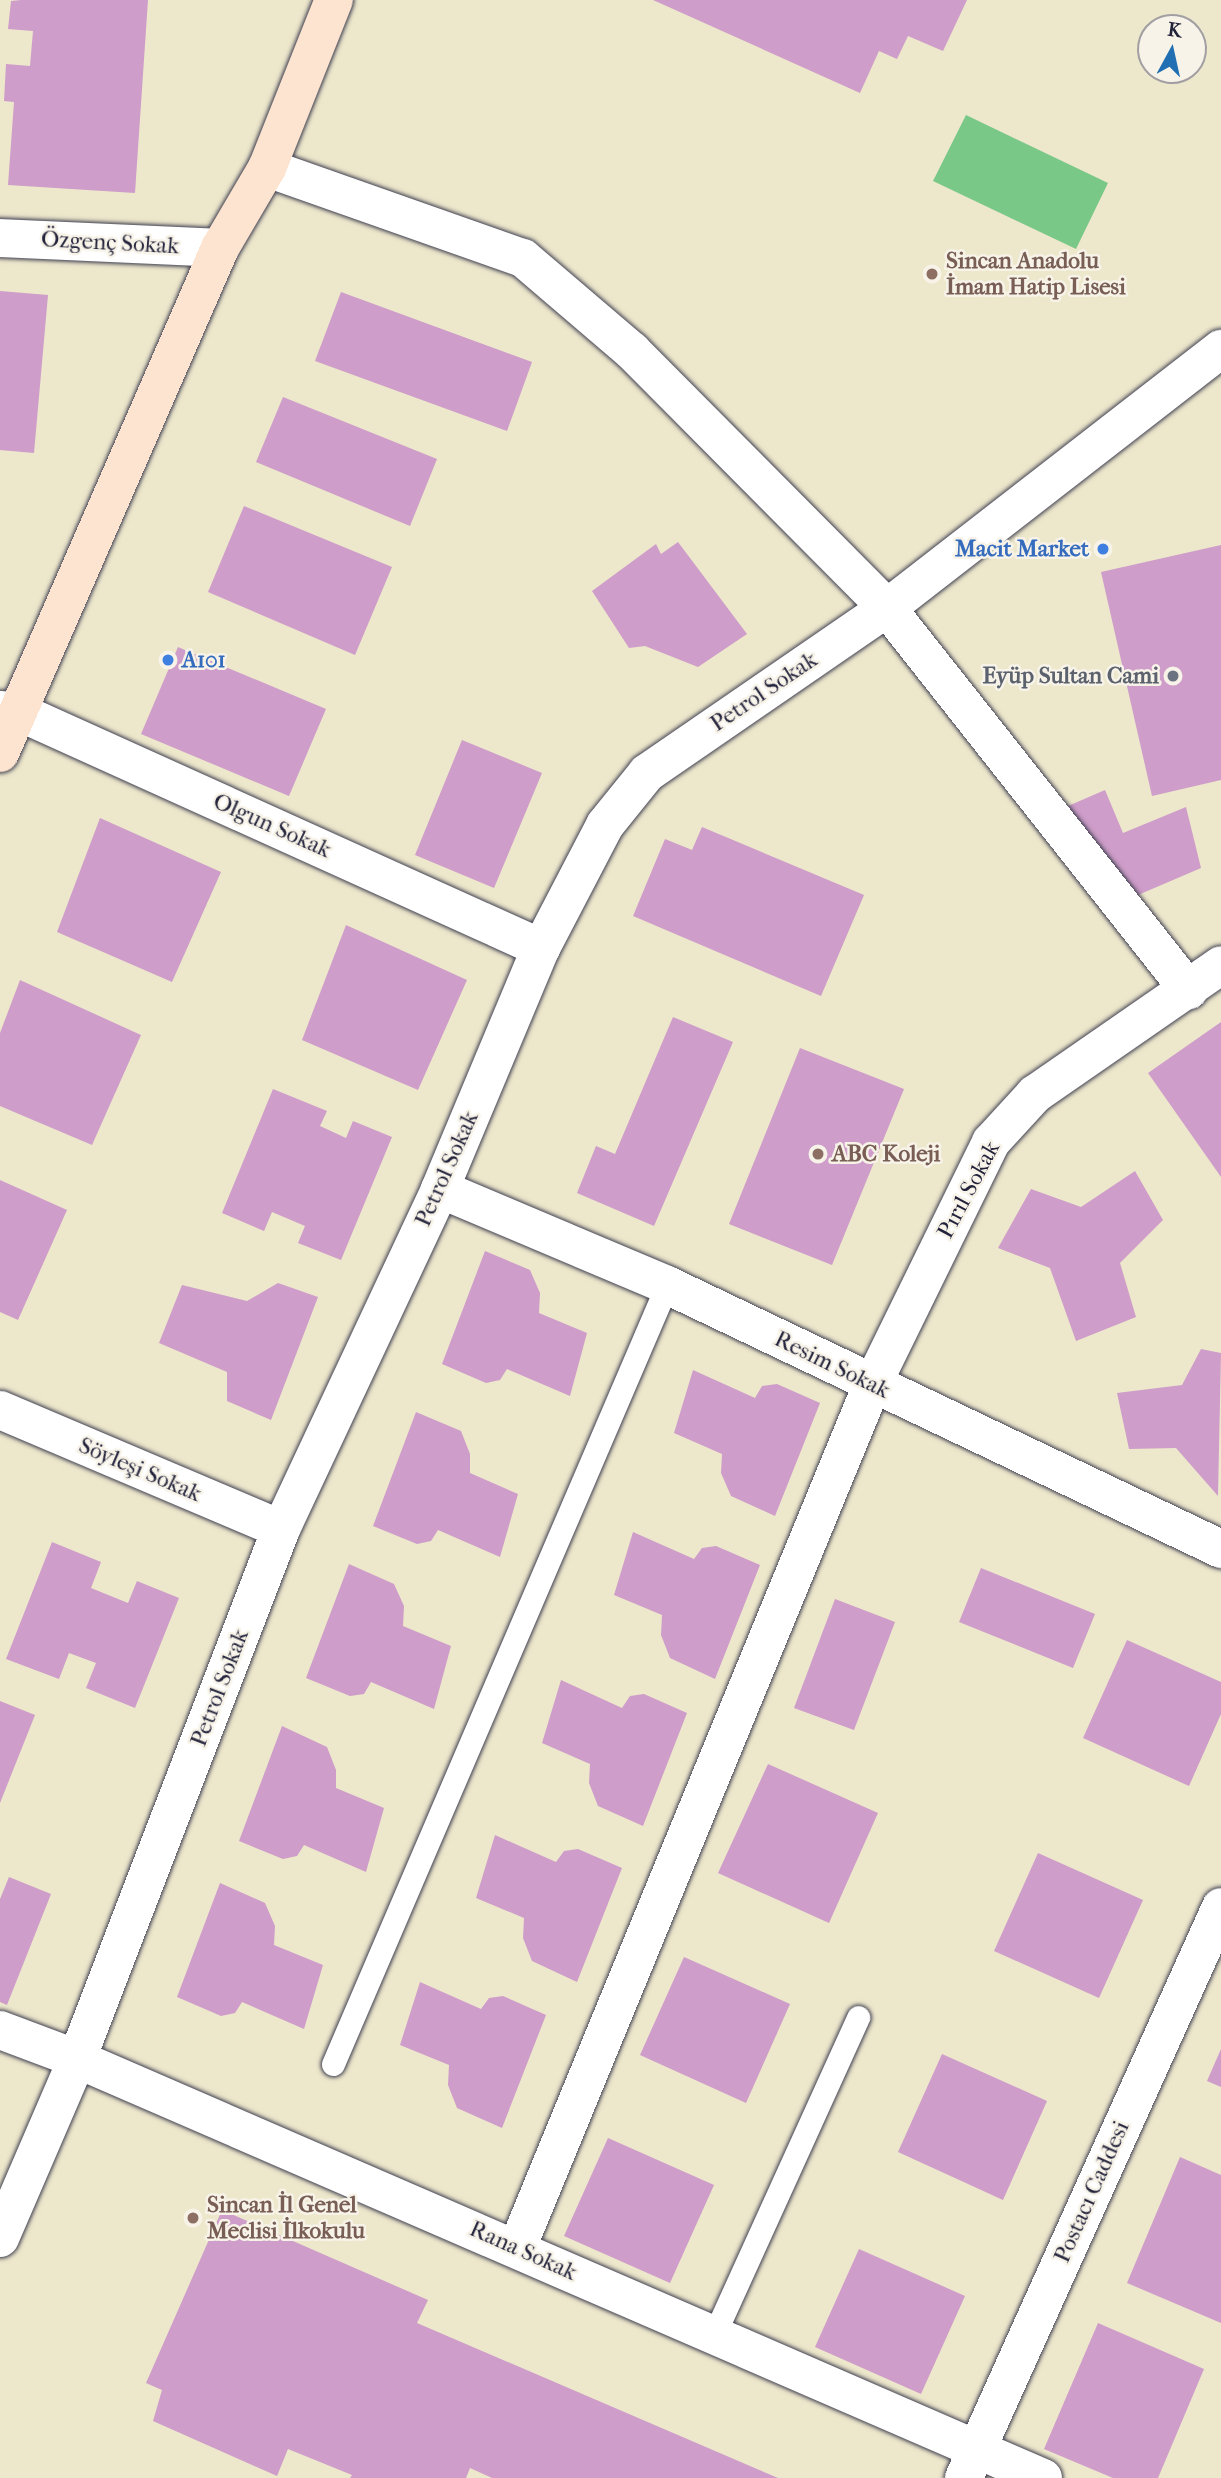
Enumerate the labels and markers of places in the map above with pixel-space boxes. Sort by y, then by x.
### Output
place label: Sincan Anadolu İmam Hatip Lisesi [946,247,1126,301]
marker: Sincan Anadolu İmam Hatip Lisesi [924,266,940,282]
place label: Macit Market [955,535,1089,563]
marker: Macit Market [1095,541,1111,557]
place label: A101 [182,646,226,674]
marker: A101 [160,652,176,668]
place label: Eyüp Sultan Cami [983,662,1159,690]
marker: Eyüp Sultan Cami [1165,668,1181,684]
place label: ABC Koleji [832,1140,940,1168]
marker: ABC Koleji [810,1146,826,1162]
place label: Sincan İl Genel Meclisi İlkokulu [207,2191,365,2245]
marker: Sincan İl Genel Meclisi İlkokulu [185,2210,201,2226]

